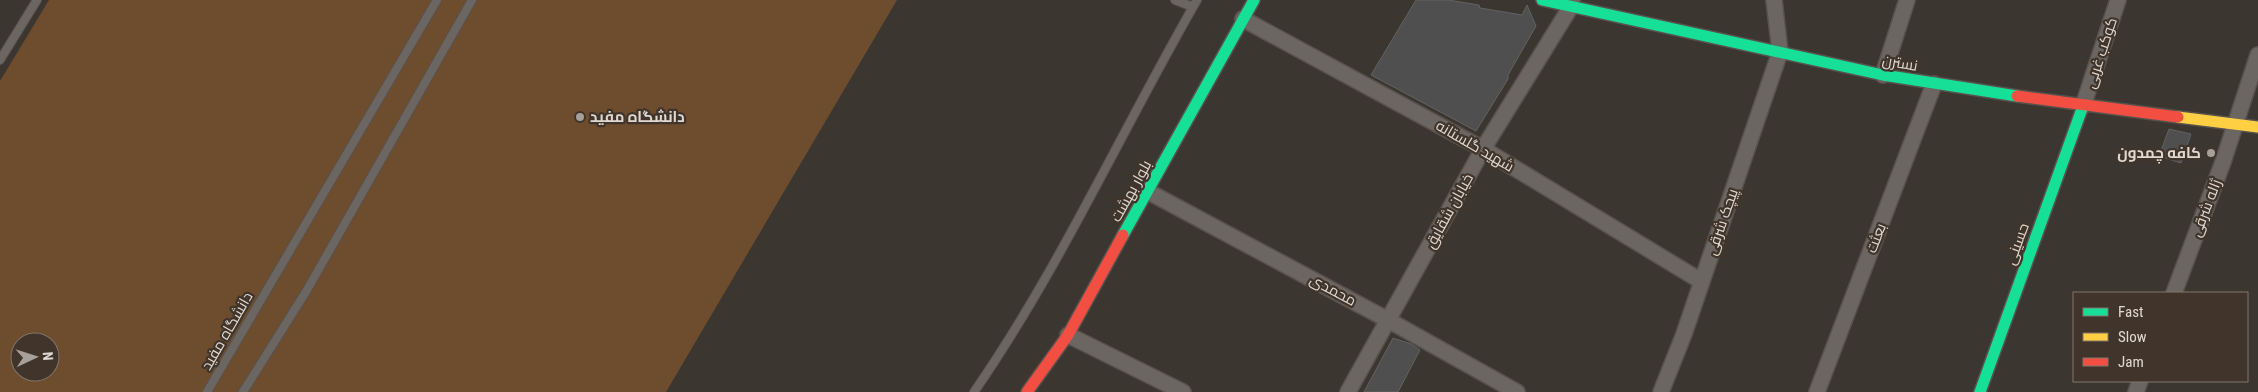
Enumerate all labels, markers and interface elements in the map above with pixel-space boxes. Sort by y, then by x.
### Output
street label: کوکب غربی [2081,15,2122,91]
street label: نسترن [1881,51,1919,76]
place label: دانشگاه مفید [590,108,685,126]
marker: دانشگاه مفید [574,111,586,123]
street label: شهید گلستانه [1432,116,1517,176]
place label: کافه چمدون [2117,144,2201,164]
marker: کافه چمدون [2205,147,2217,159]
street label: بلوار بهشت [1107,157,1156,225]
street label: خیابان شقایق [1421,170,1478,252]
street label: ژاله شرقی [2187,177,2226,240]
street label: پیچک شرقی [1702,186,1743,258]
street label: بعثت [1862,221,1890,255]
street label: حسینی [2001,221,2034,268]
street label: محمدی [1306,270,1359,311]
street label: دانشگاه مفید [197,289,257,373]
legend [2073,292,2248,382]
text: Fast [2118,303,2143,321]
text: Slow [2118,328,2147,346]
north arrow [10,332,60,382]
text: N [40,351,56,361]
text: Jam [2118,353,2144,371]

